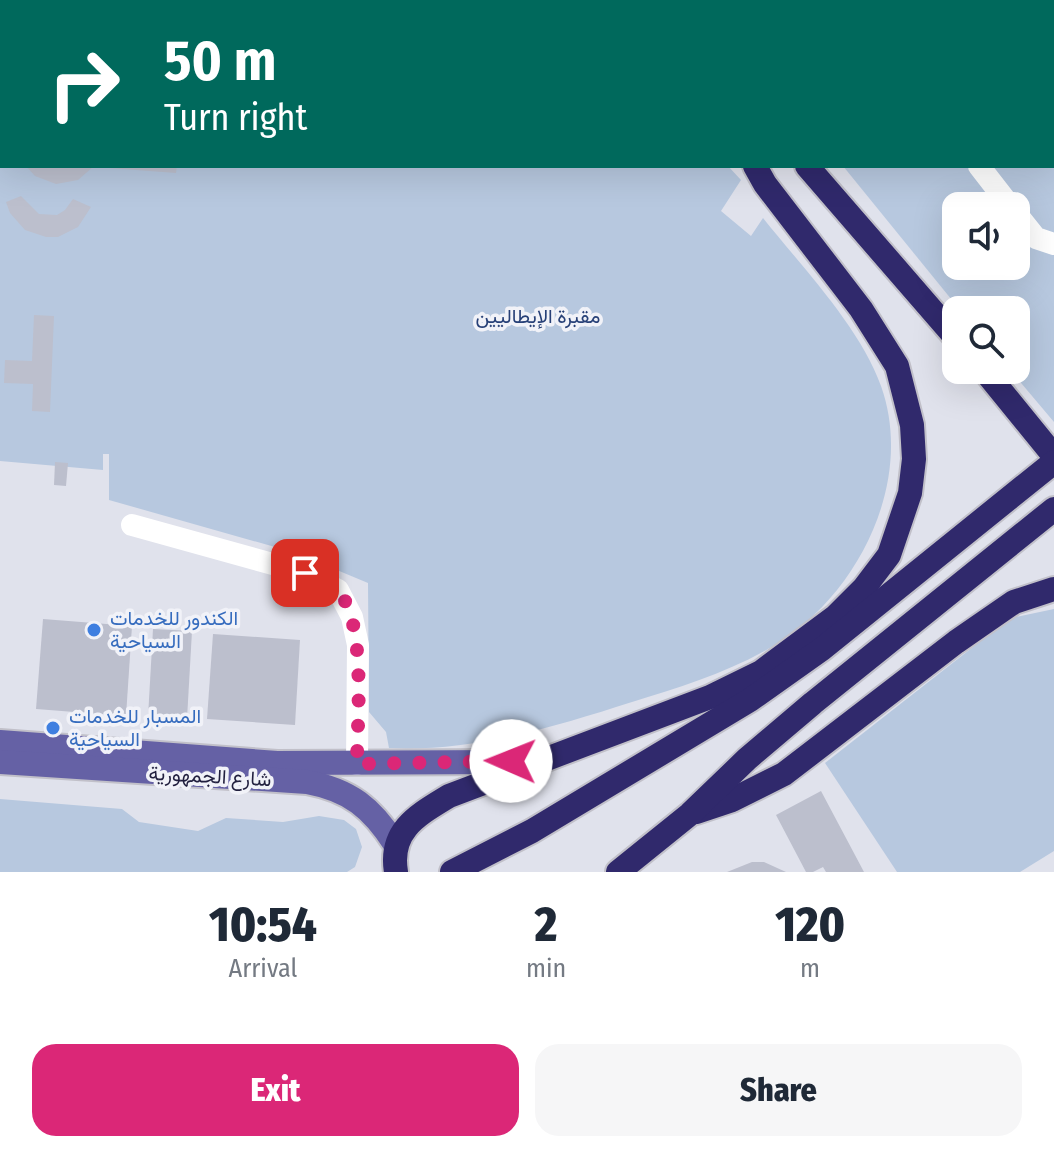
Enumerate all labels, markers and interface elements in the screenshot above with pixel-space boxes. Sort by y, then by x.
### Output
text: 50 m [164,28,276,95]
icon: right [32,32,136,136]
text: Turn right [164,96,307,140]
map controls [942,192,1030,384]
button: sound [942,192,1030,280]
button: search [942,296,1030,384]
park label: مقبرة الإيطاليين [476,304,600,329]
pin [271,539,339,607]
icon: arrive [283,551,327,595]
place label: الكندور للخدمات السياحية [110,606,238,653]
marker: الكندور للخدمات السياحية [85,621,103,639]
place label: المسبار للخدمات السياحية [69,704,201,751]
marker: المسبار للخدمات السياحية [44,719,62,737]
position arrow [469,719,553,803]
street label: شارع الجمهورية [148,761,272,793]
text: 10:54 [209,896,317,954]
text: 2 [535,896,557,954]
text: 120 [775,896,845,954]
text: Arrival [229,953,297,984]
text: min [526,953,566,984]
text: m [800,953,820,984]
button: Exit [32,1044,519,1136]
button: Share [535,1044,1022,1136]

